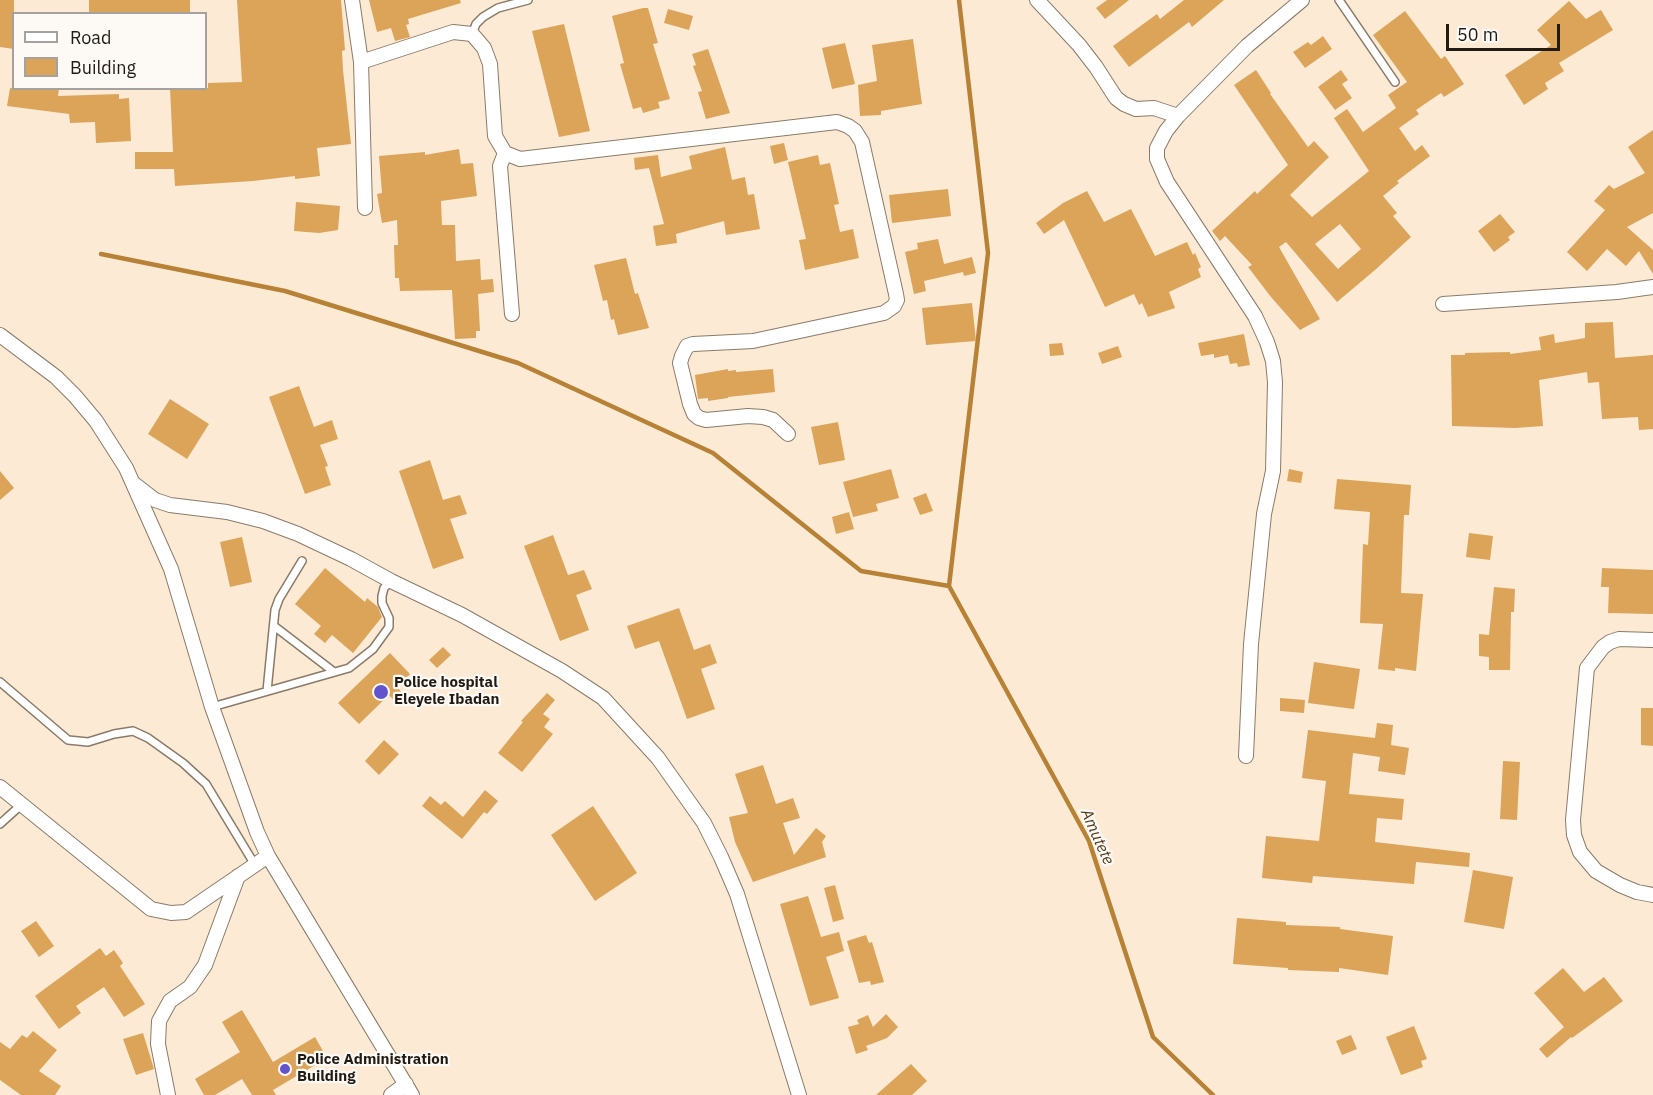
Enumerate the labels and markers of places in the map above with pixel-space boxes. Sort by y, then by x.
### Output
place label: Police hospital Eleyele Ibadan [394,674,500,709]
marker: Police hospital Eleyele Ibadan [372,683,390,701]
place label: Police Administration Building [297,1051,449,1086]
marker: Police Administration Building [278,1062,292,1076]

